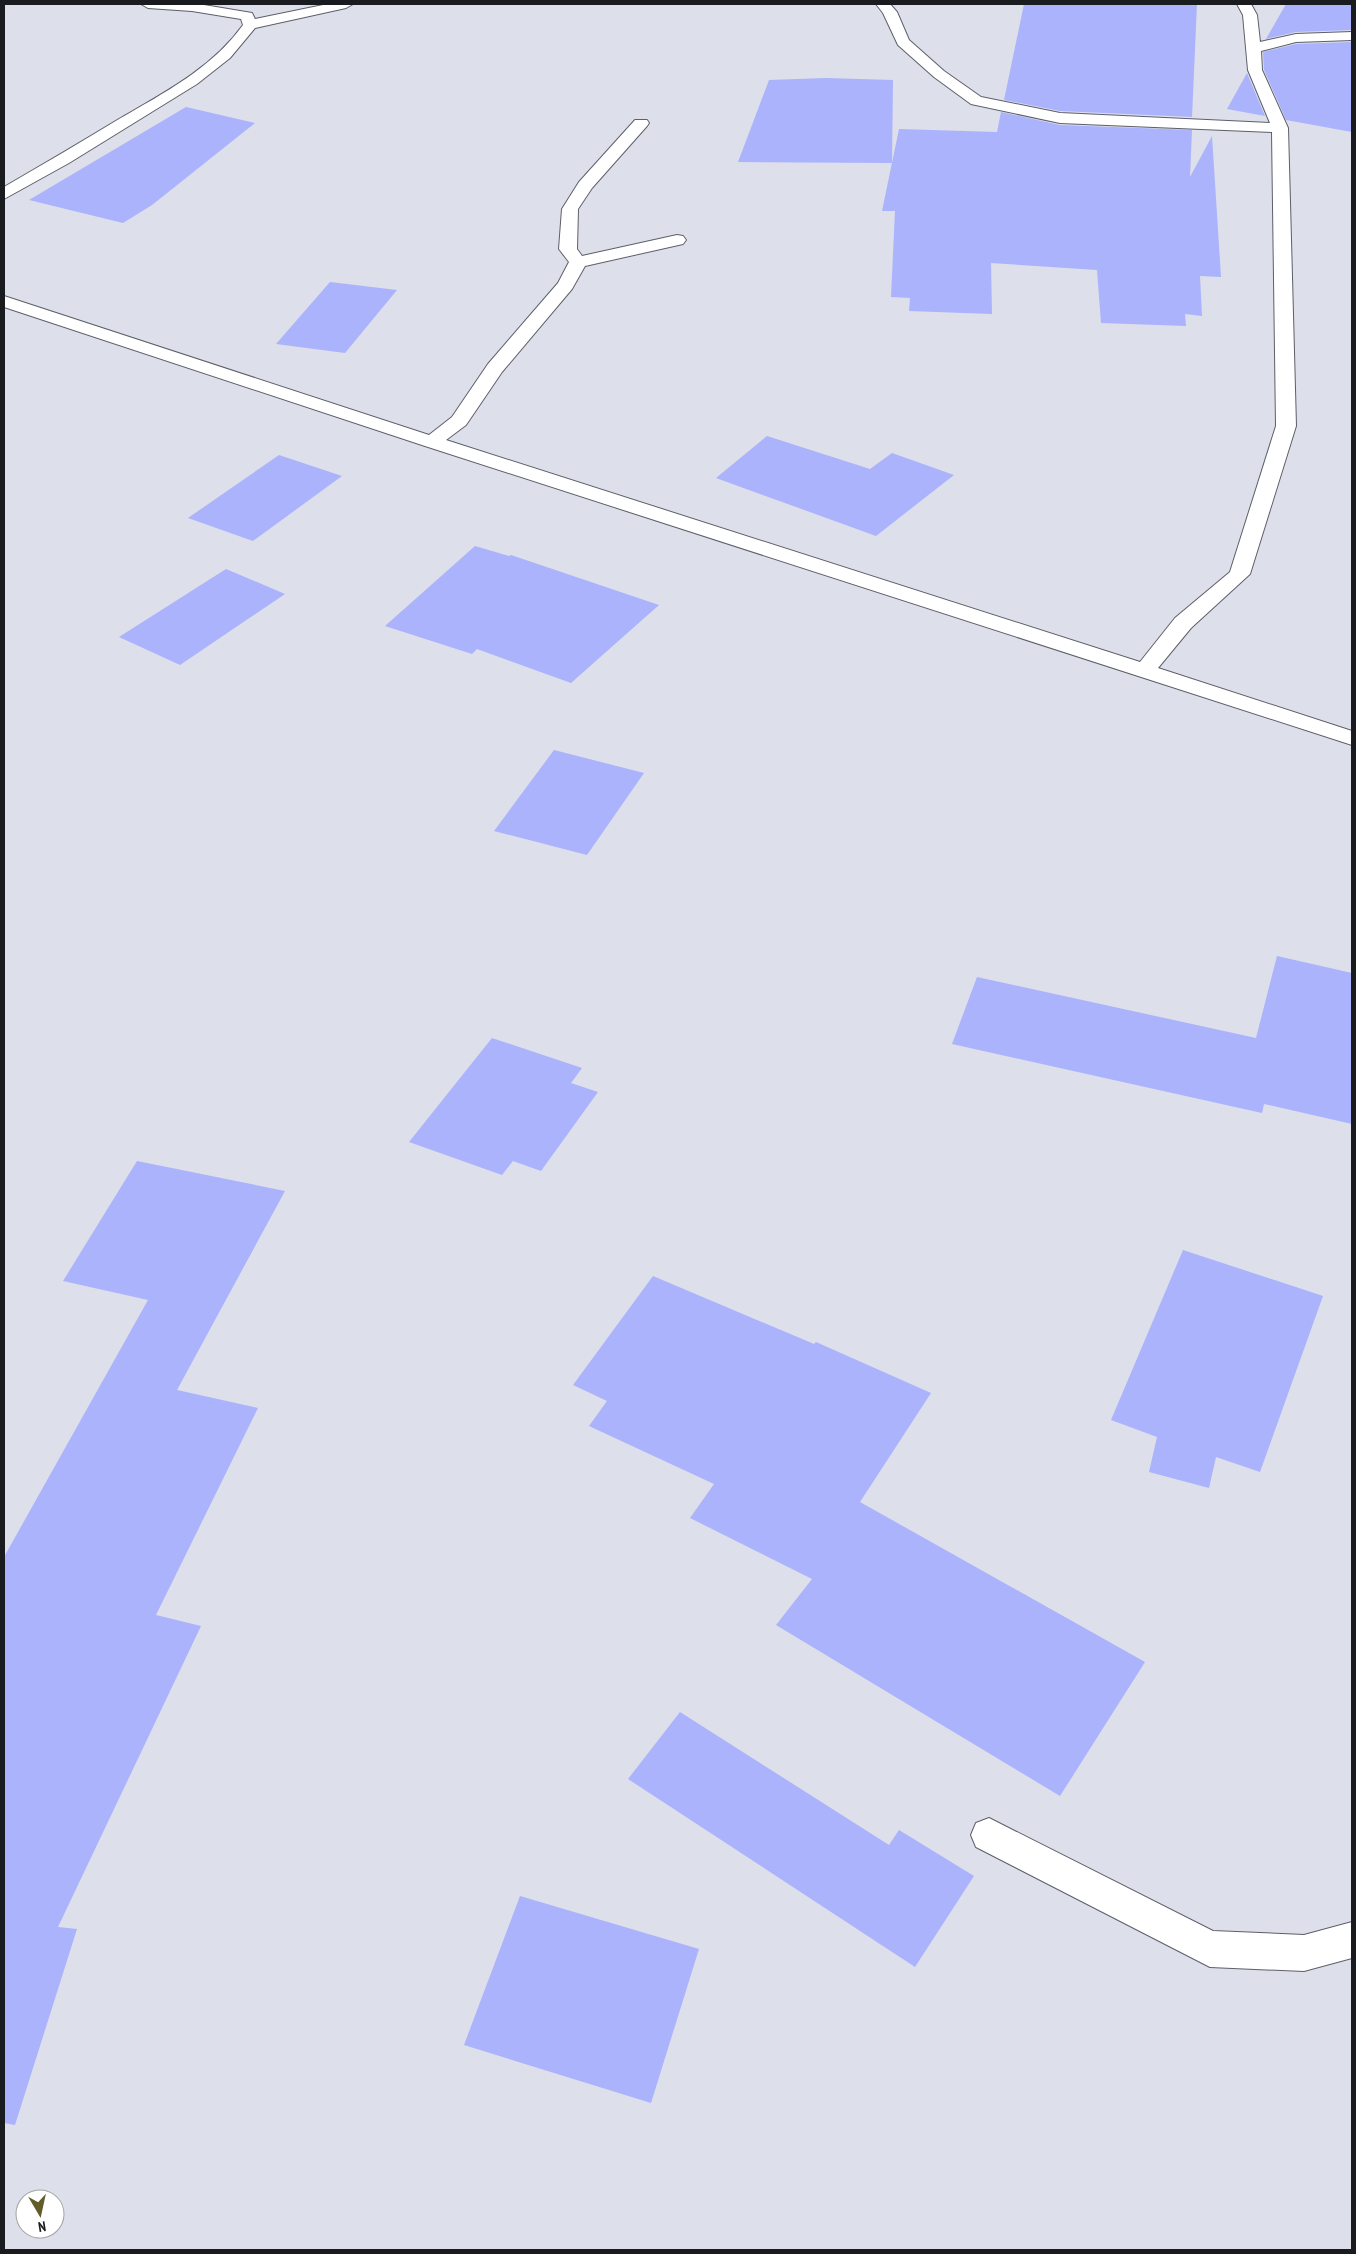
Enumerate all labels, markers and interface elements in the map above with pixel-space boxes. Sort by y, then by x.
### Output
north arrow [15,2189,65,2239]
text: N [37,2217,47,2236]

